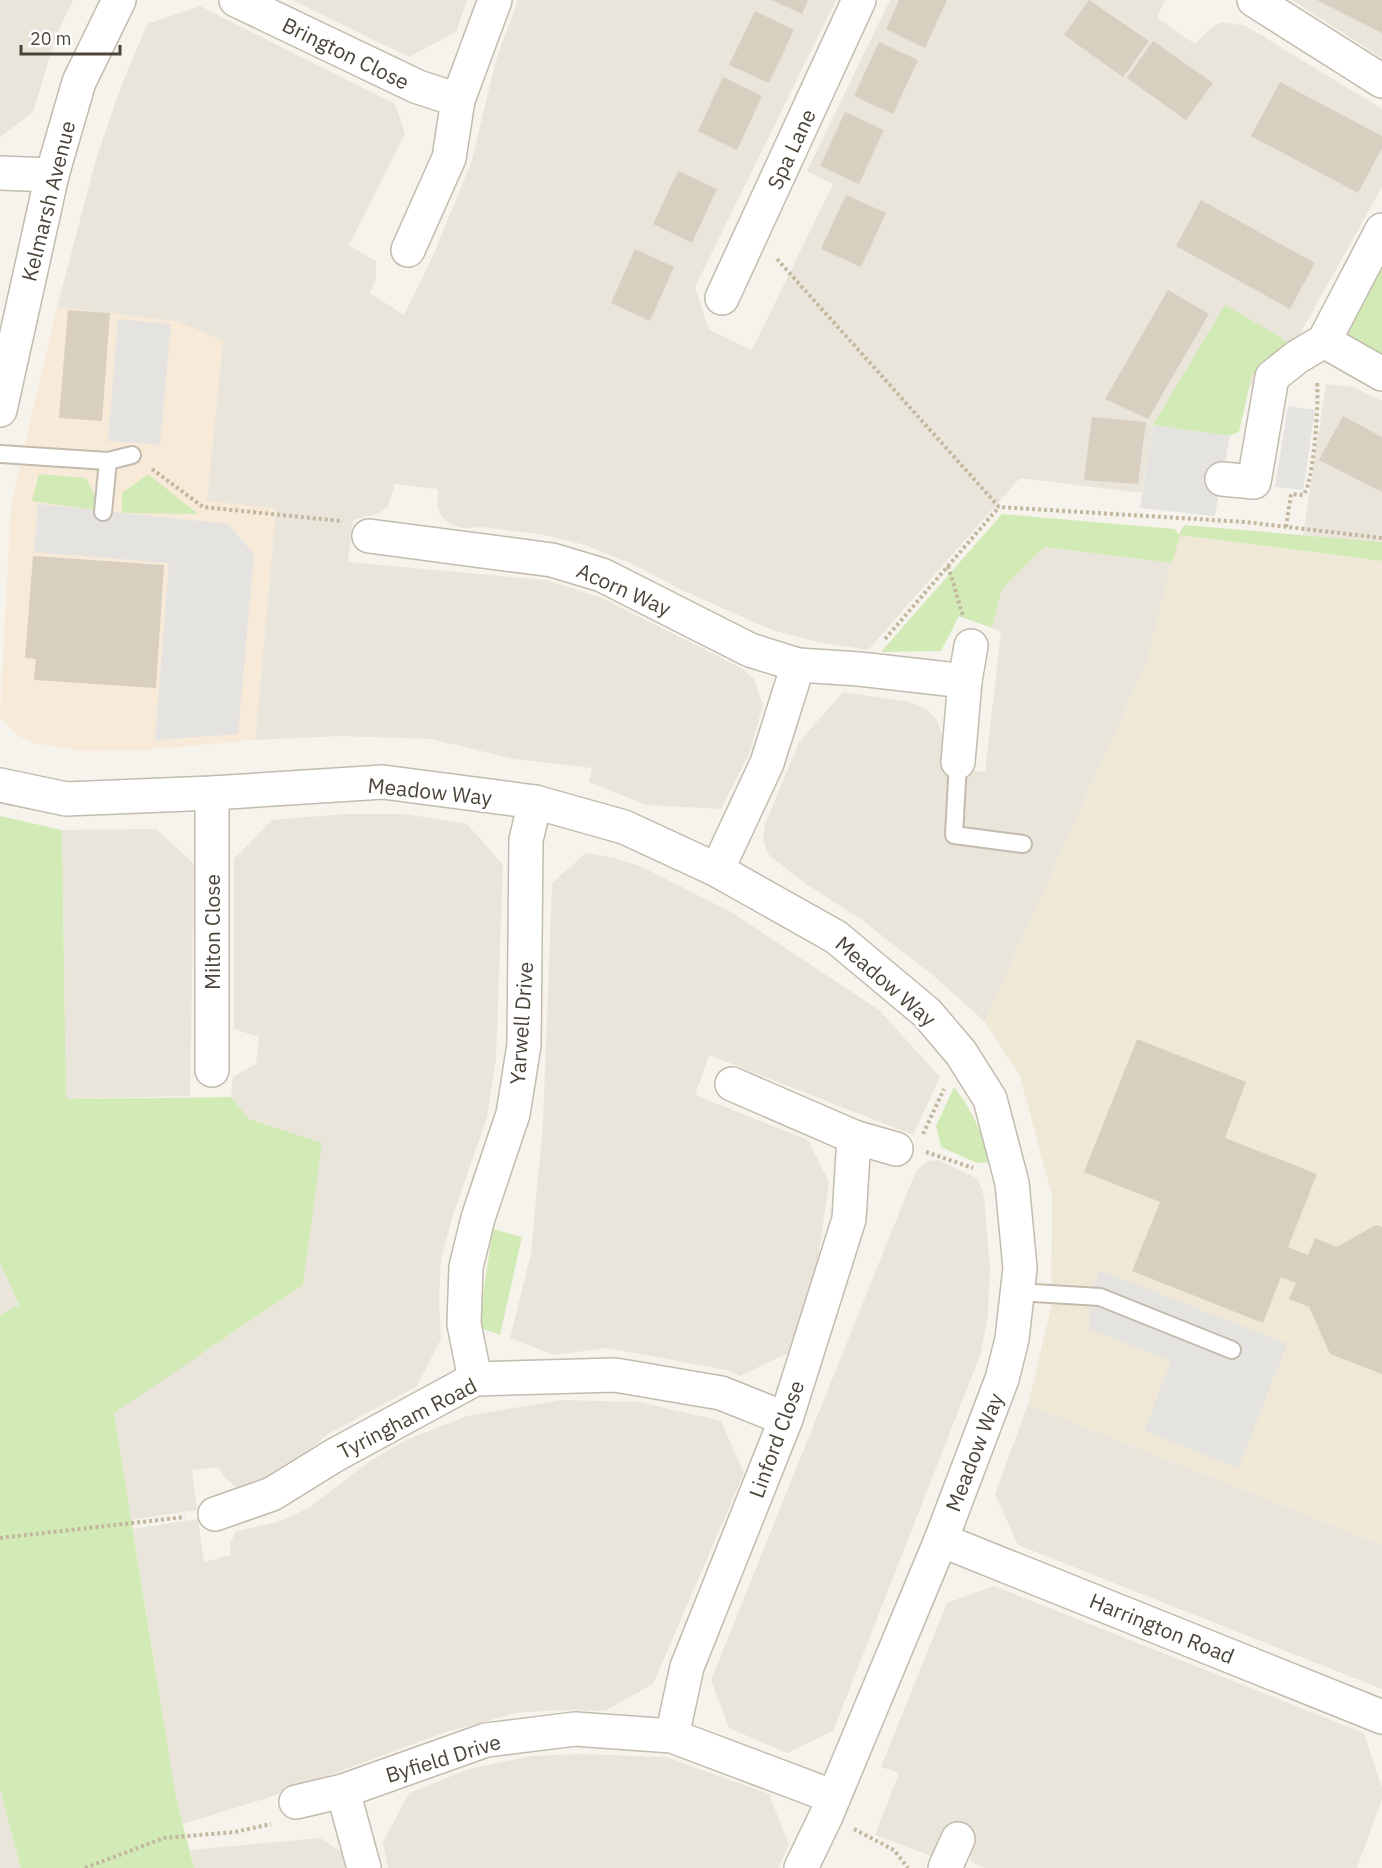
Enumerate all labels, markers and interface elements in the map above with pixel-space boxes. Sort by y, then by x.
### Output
street label: Brington Close [278,10,414,96]
scale bar [21,18,120,56]
text: 20 m [30,27,72,50]
street label: Spa Lane [760,104,822,194]
street label: Kelmarsh Avenue [15,118,81,284]
street label: Acorn Way [572,556,676,622]
street label: Meadow Way [366,771,494,811]
street label: Milton Close [198,874,226,990]
street label: Meadow Way [830,929,943,1033]
street label: Yarwell Drive [503,961,539,1085]
street label: Tyringham Road [333,1371,481,1465]
street label: Linford Close [742,1376,810,1502]
street label: Meadow Way [939,1388,1010,1515]
street label: Harrington Road [1085,1586,1239,1670]
street label: Byfield Drive [382,1727,504,1789]

